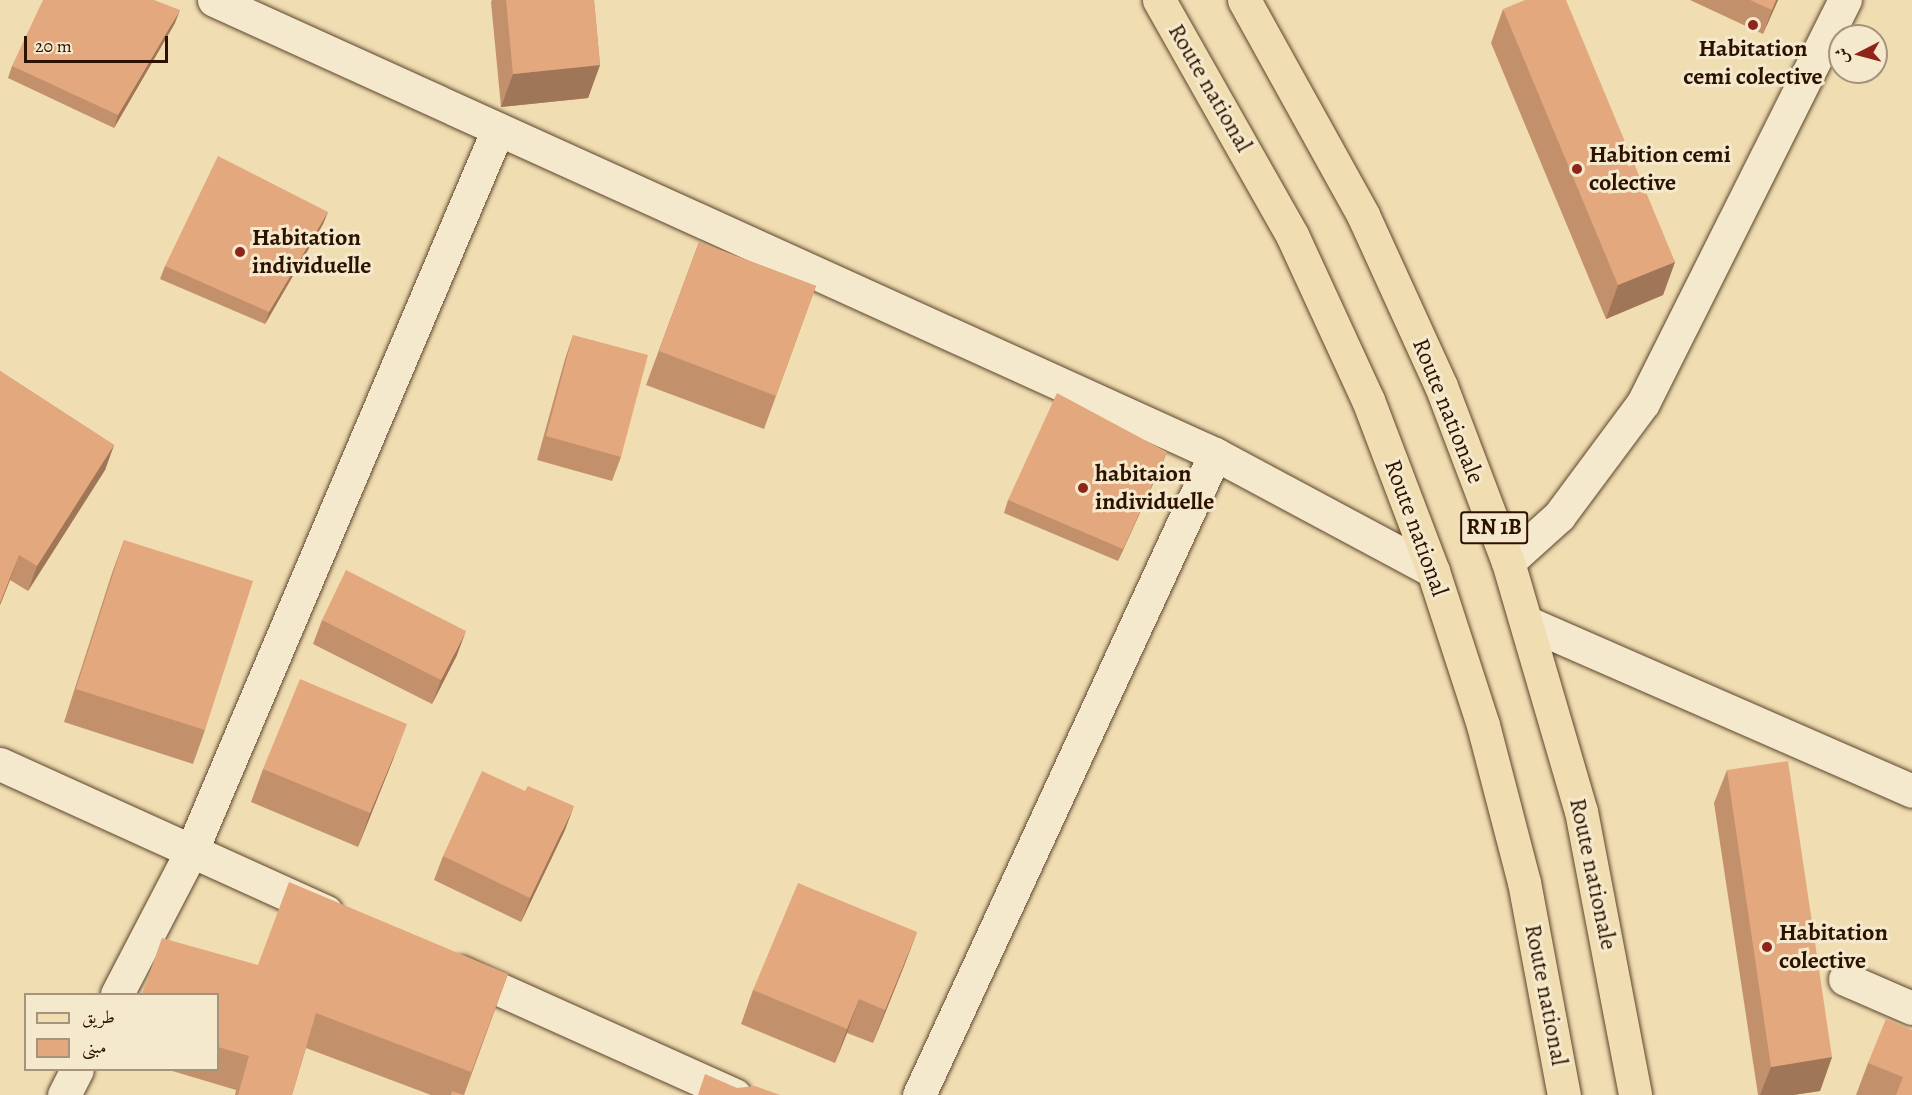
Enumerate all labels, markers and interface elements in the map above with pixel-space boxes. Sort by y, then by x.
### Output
marker: Habitation cemi colective [1746,18,1760,32]
street label: Route national [1162,19,1258,157]
scale bar [27,24,171,62]
north arrow [1828,24,1888,84]
text: 20 m [35,34,72,58]
place label: Habitation cemi colective [1683,35,1823,91]
text: ش [1830,47,1854,65]
place label: Habition cemi colective [1589,141,1731,197]
marker: Habition cemi colective [1570,162,1584,176]
place label: Habitation individuelle [252,224,371,280]
marker: Habitation individuelle [233,245,247,259]
street label: Route nationale [1406,334,1490,488]
street label: Route national [1378,456,1454,600]
place label: habitaion individuelle [1095,460,1214,516]
marker: habitaion individuelle [1076,481,1090,495]
road number: RN 1B [1460,509,1528,547]
street label: Route nationale [1563,796,1623,952]
place label: Habitation colective [1779,919,1888,975]
street label: Route national [1518,922,1574,1068]
marker: Habitation colective [1760,940,1774,954]
legend [24,993,219,1071]
text: طريق [82,1005,115,1029]
text: مبنى [82,1035,107,1059]

